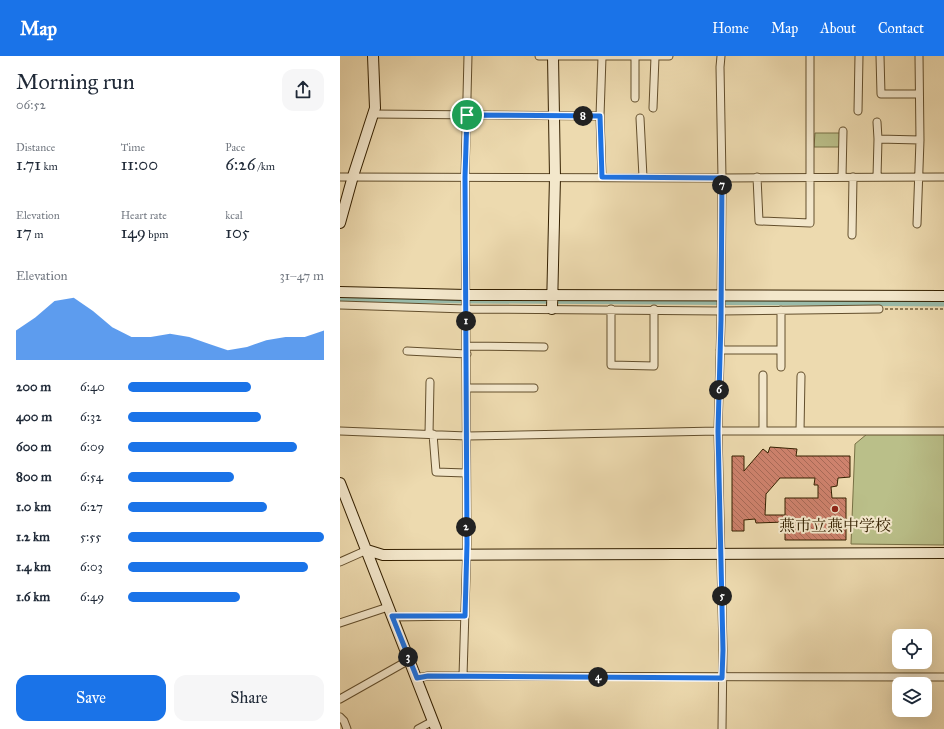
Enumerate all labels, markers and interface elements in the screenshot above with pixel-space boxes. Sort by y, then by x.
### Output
text: Map [20,17,57,40]
text: Home [712,20,749,37]
text: Map [771,20,798,37]
text: About [820,20,856,37]
text: Contact [878,20,924,37]
text: Morning run [16,68,135,95]
button: share [282,69,324,111]
text: 06:52 [16,97,46,113]
pin [450,98,484,132]
icon: arrive [456,104,478,126]
pin: 8 [573,106,593,126]
text: 8 [580,109,586,122]
text: Distance [16,141,55,154]
text: Time [121,141,145,154]
text: Pace [225,141,245,154]
text: 1.71 [16,154,41,175]
text: 11:00 [121,154,158,175]
text: 6:26 [225,154,255,175]
text: km [41,160,58,173]
text: /km [255,160,275,173]
pin: 7 [712,175,732,195]
text: 7 [719,178,725,191]
text: Elevation [16,209,60,222]
text: Heart rate [121,209,167,222]
text: kcal [225,209,243,222]
text: 17 [16,222,32,243]
text: 149 [121,222,146,243]
text: 105 [225,222,250,243]
text: m [32,228,43,241]
text: bpm [146,228,168,241]
text: Elevation [16,268,68,284]
text: 31–47 m [280,268,324,284]
pin: 1 [456,311,476,331]
text: 1 [464,314,468,327]
text: 200 m [16,379,51,395]
text: 6:40 [80,379,105,395]
pin: 6 [709,380,729,400]
text: 6 [716,383,722,396]
text: 400 m [16,409,52,425]
text: 6:32 [80,409,102,425]
text: 600 m [16,439,52,455]
text: 6:09 [80,439,105,455]
text: 800 m [16,469,52,485]
text: 6:54 [80,469,103,485]
text: 1.0 km [16,499,51,515]
text: 6:27 [80,499,103,515]
marker: 燕市立燕中学校 [830,504,840,514]
place label: 燕市立燕中学校 [779,516,891,535]
pin: 2 [456,517,476,537]
text: 2 [463,520,469,533]
text: 1.2 km [16,529,50,545]
text: 5:55 [80,529,101,545]
text: 1.4 km [16,559,51,575]
text: 6:03 [80,559,103,575]
pin: 5 [712,586,732,606]
text: 1.6 km [16,589,50,605]
text: 6:49 [80,589,104,605]
text: 5 [719,589,725,602]
map controls [892,629,932,717]
button: locate [892,629,932,669]
pin: 3 [398,647,418,667]
text: 3 [406,650,410,663]
pin: 4 [588,667,608,687]
text: 4 [595,670,601,683]
button: Save [16,675,166,721]
button: Share [174,675,324,721]
button: layers [892,677,932,717]

